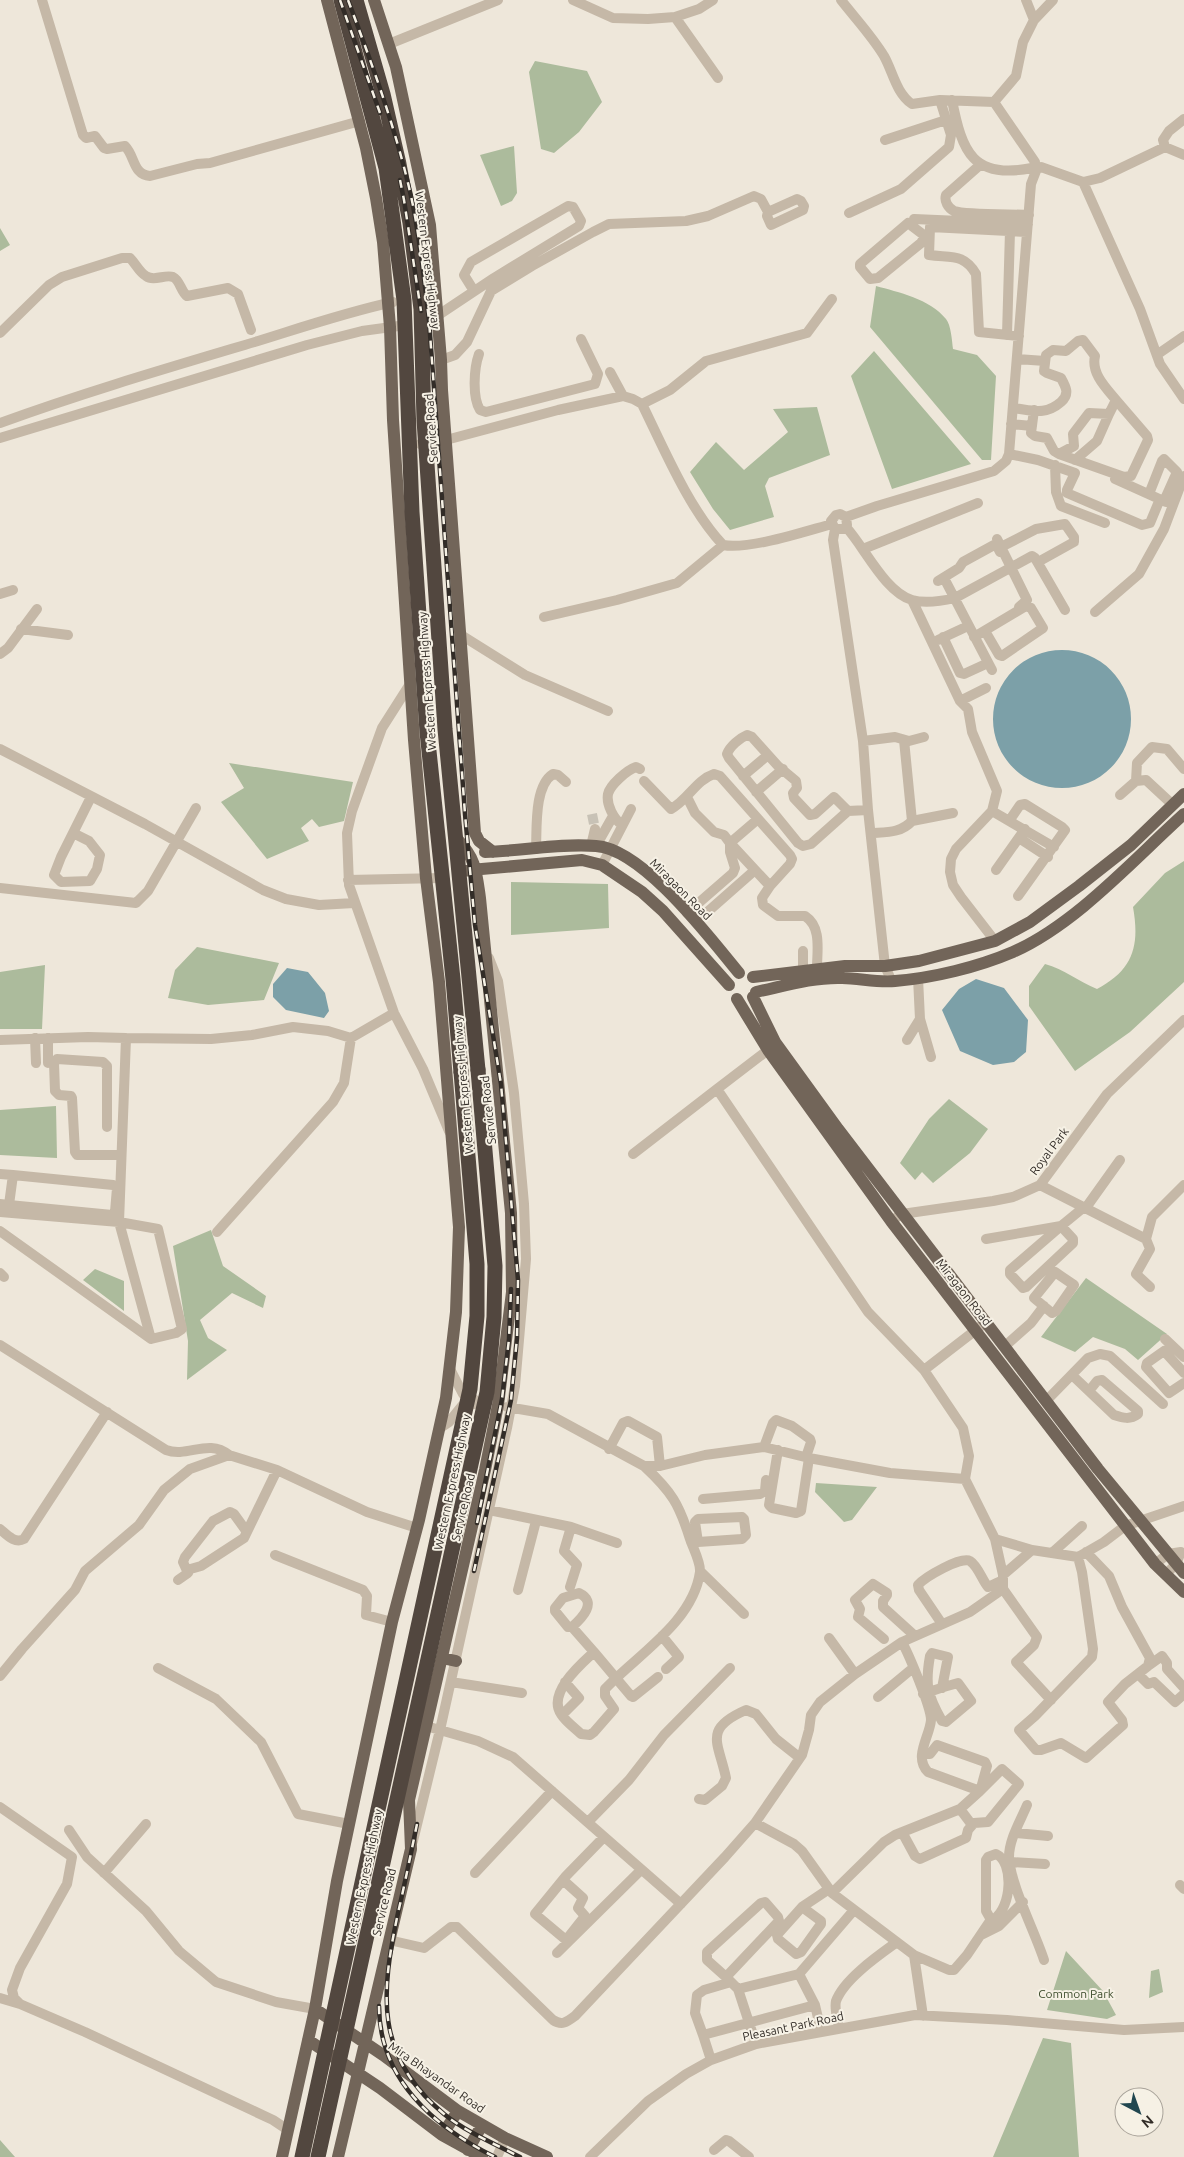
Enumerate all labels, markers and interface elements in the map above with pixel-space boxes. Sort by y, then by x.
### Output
street label: Western Express Highway [413,190,443,330]
street label: Service Road [422,393,440,463]
street label: Western Express Highway [416,611,438,751]
street label: Miragaon Road [648,856,714,922]
street label: Western Express Highway [450,1015,476,1155]
street label: Service Road [478,1075,498,1145]
street label: Royal Park [1027,1125,1071,1177]
street label: Miragaon Road [934,1256,994,1328]
street label: Western Express Highway [431,1413,473,1551]
street label: Service Road [449,1472,477,1542]
street label: Western Express Highway [343,1808,385,1946]
street label: Service Road [370,1867,398,1937]
park label: Common Park [1038,1987,1114,2000]
street label: Pleasant Park Road [741,2009,845,2043]
street label: Mira Bhayandar Road [386,2039,488,2115]
north arrow [1114,2087,1164,2137]
text: N [1138,2112,1157,2131]

